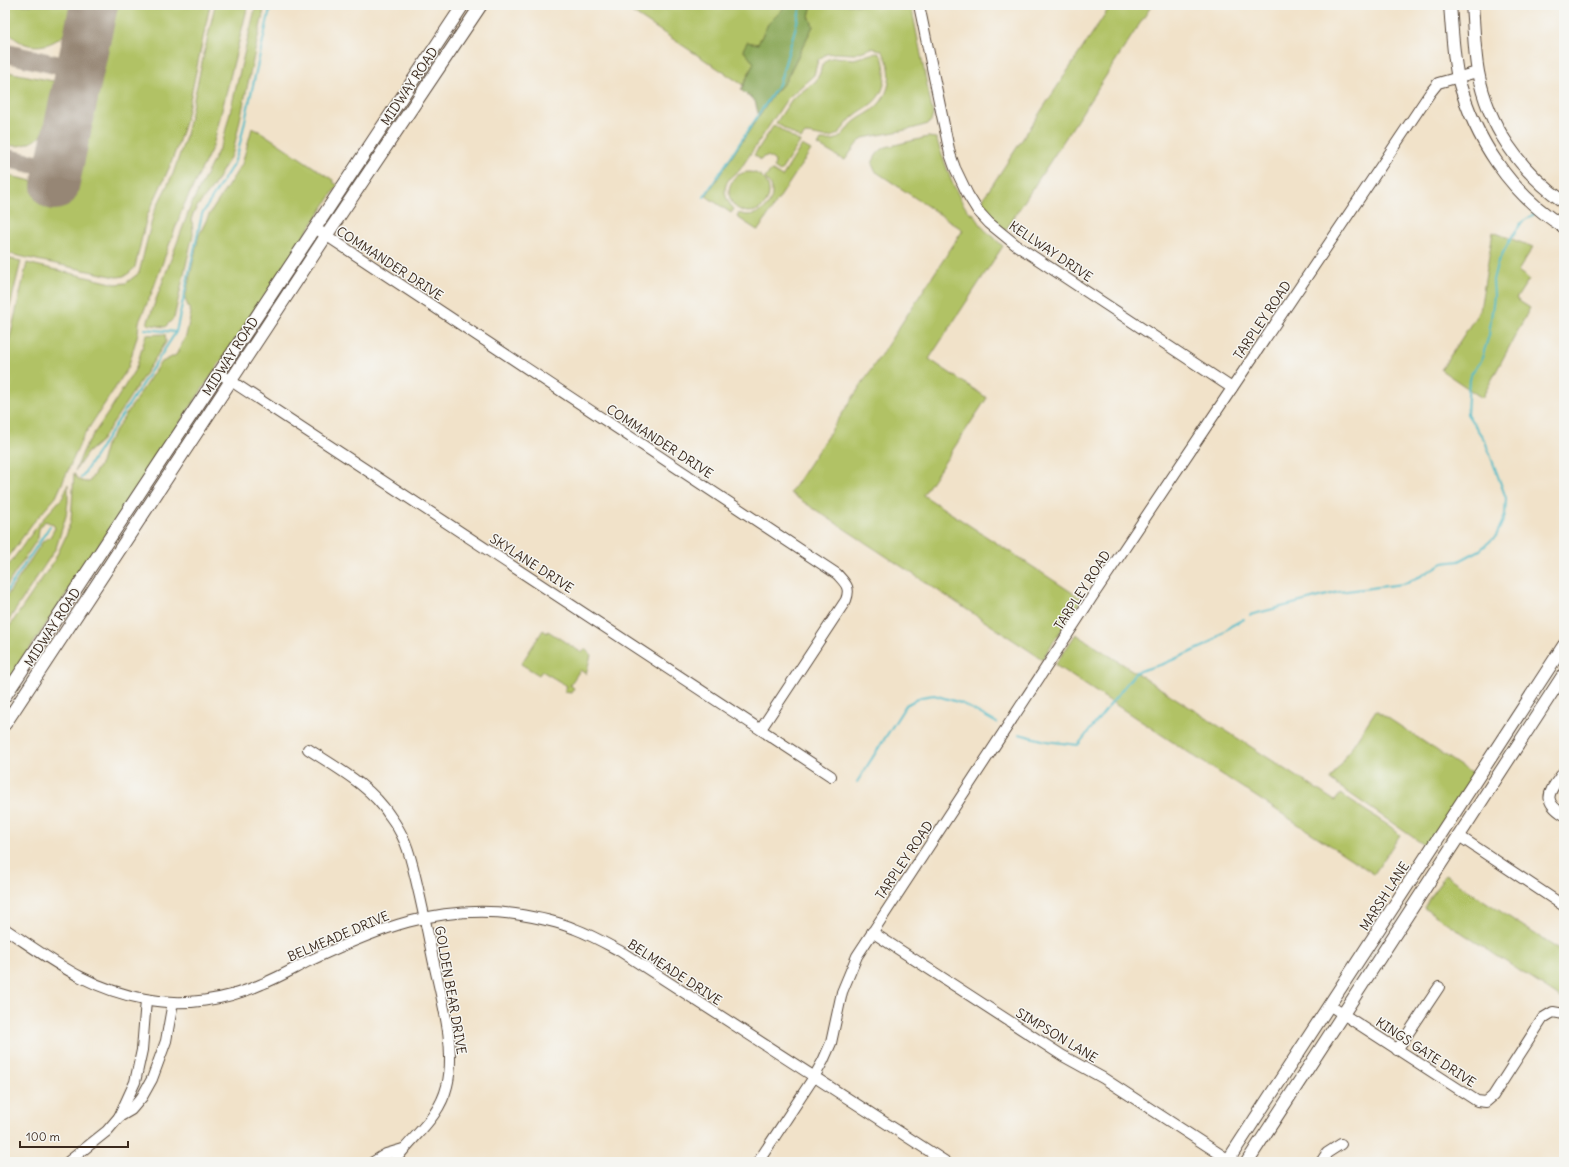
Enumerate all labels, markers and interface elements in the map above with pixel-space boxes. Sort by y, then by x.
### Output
street label: MIDWAY ROAD [377,44,442,129]
street label: KELLWAY DRIVE [1006,217,1096,286]
street label: COMMANDER DRIVE [333,223,447,304]
street label: TARPLEY ROAD [1230,278,1295,363]
street label: MIDWAY ROAD [199,314,262,399]
street label: COMMANDER DRIVE [603,401,717,482]
street label: SKYLANE DRIVE [487,530,577,597]
street label: TARPLEY ROAD [1050,547,1114,633]
street label: MIDWAY ROAD [21,585,84,670]
street label: TARPLEY ROAD [872,818,937,903]
street label: MARSH LANE [1356,858,1413,934]
street label: BELMEADE DRIVE [285,907,392,966]
street label: GOLDEN BEAR DRIVE [431,924,470,1056]
street label: BELMEADE DRIVE [625,936,725,1009]
street label: SIMPSON LANE [1013,1004,1101,1067]
street label: KINGS GATE DRIVE [1372,1014,1479,1091]
scale bar [20,1123,128,1149]
text: 100 m [26,1129,60,1144]

